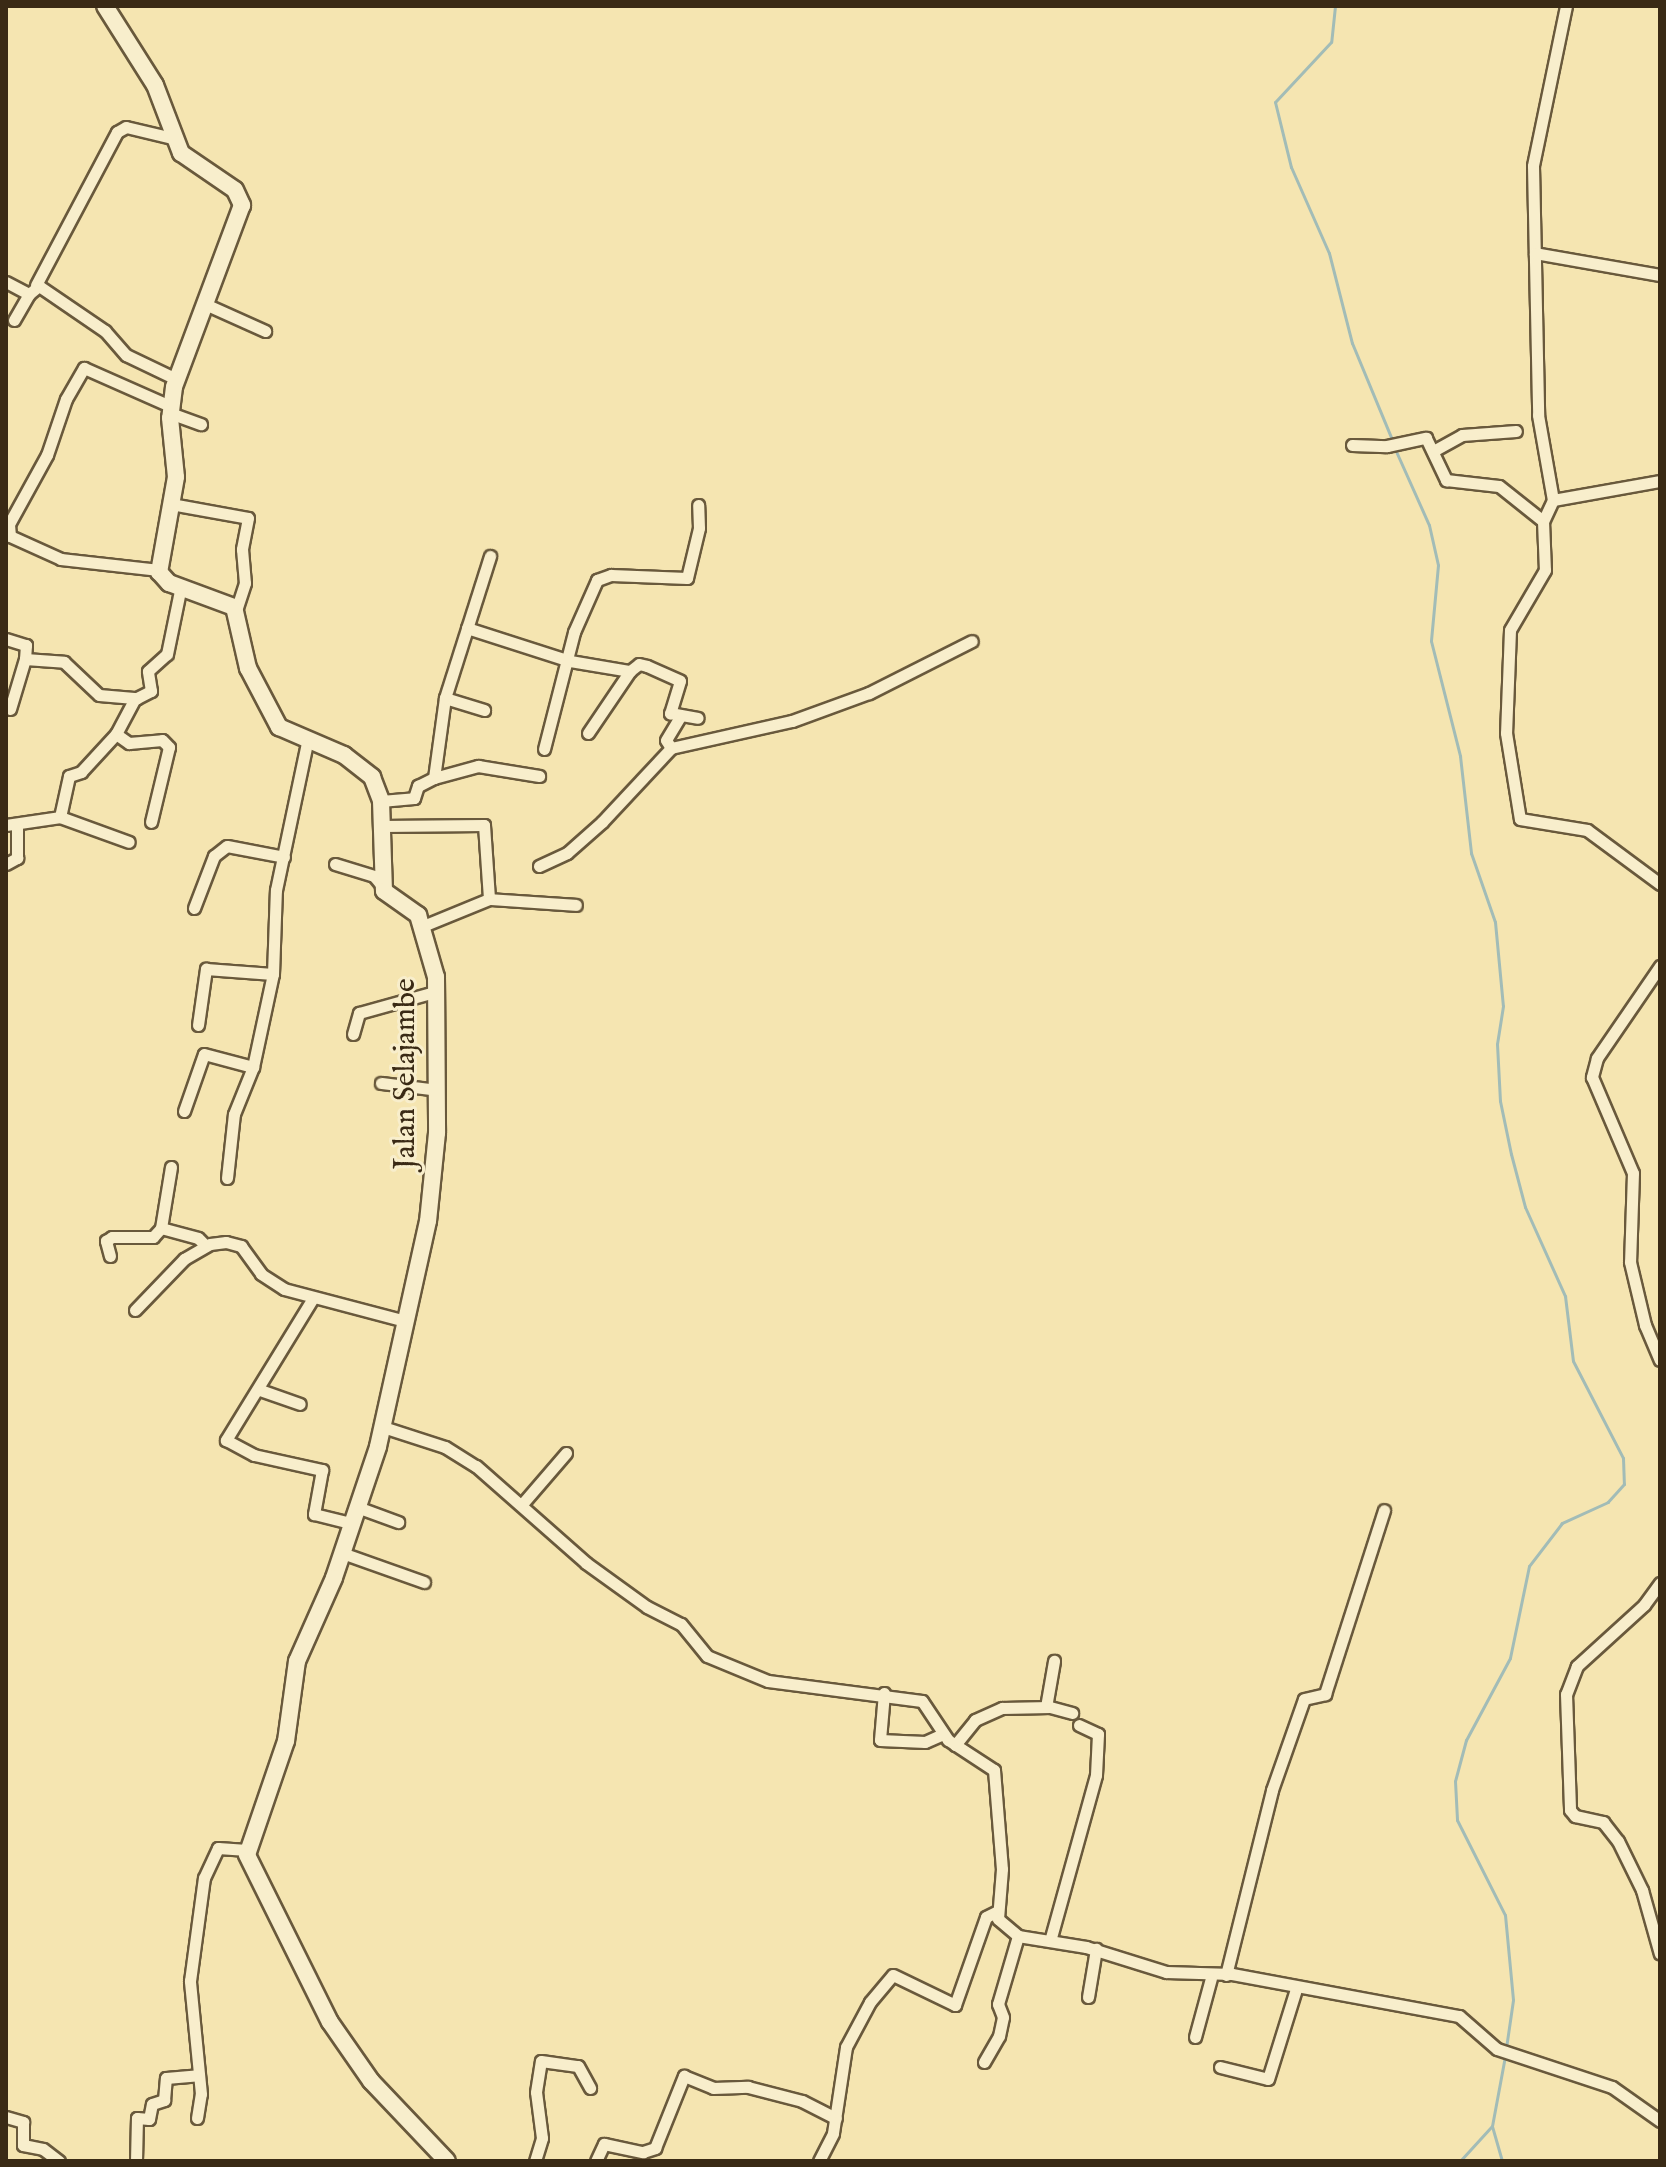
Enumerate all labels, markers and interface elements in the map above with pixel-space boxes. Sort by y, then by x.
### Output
street label: Jalan Selajambe [388,978,424,1170]

